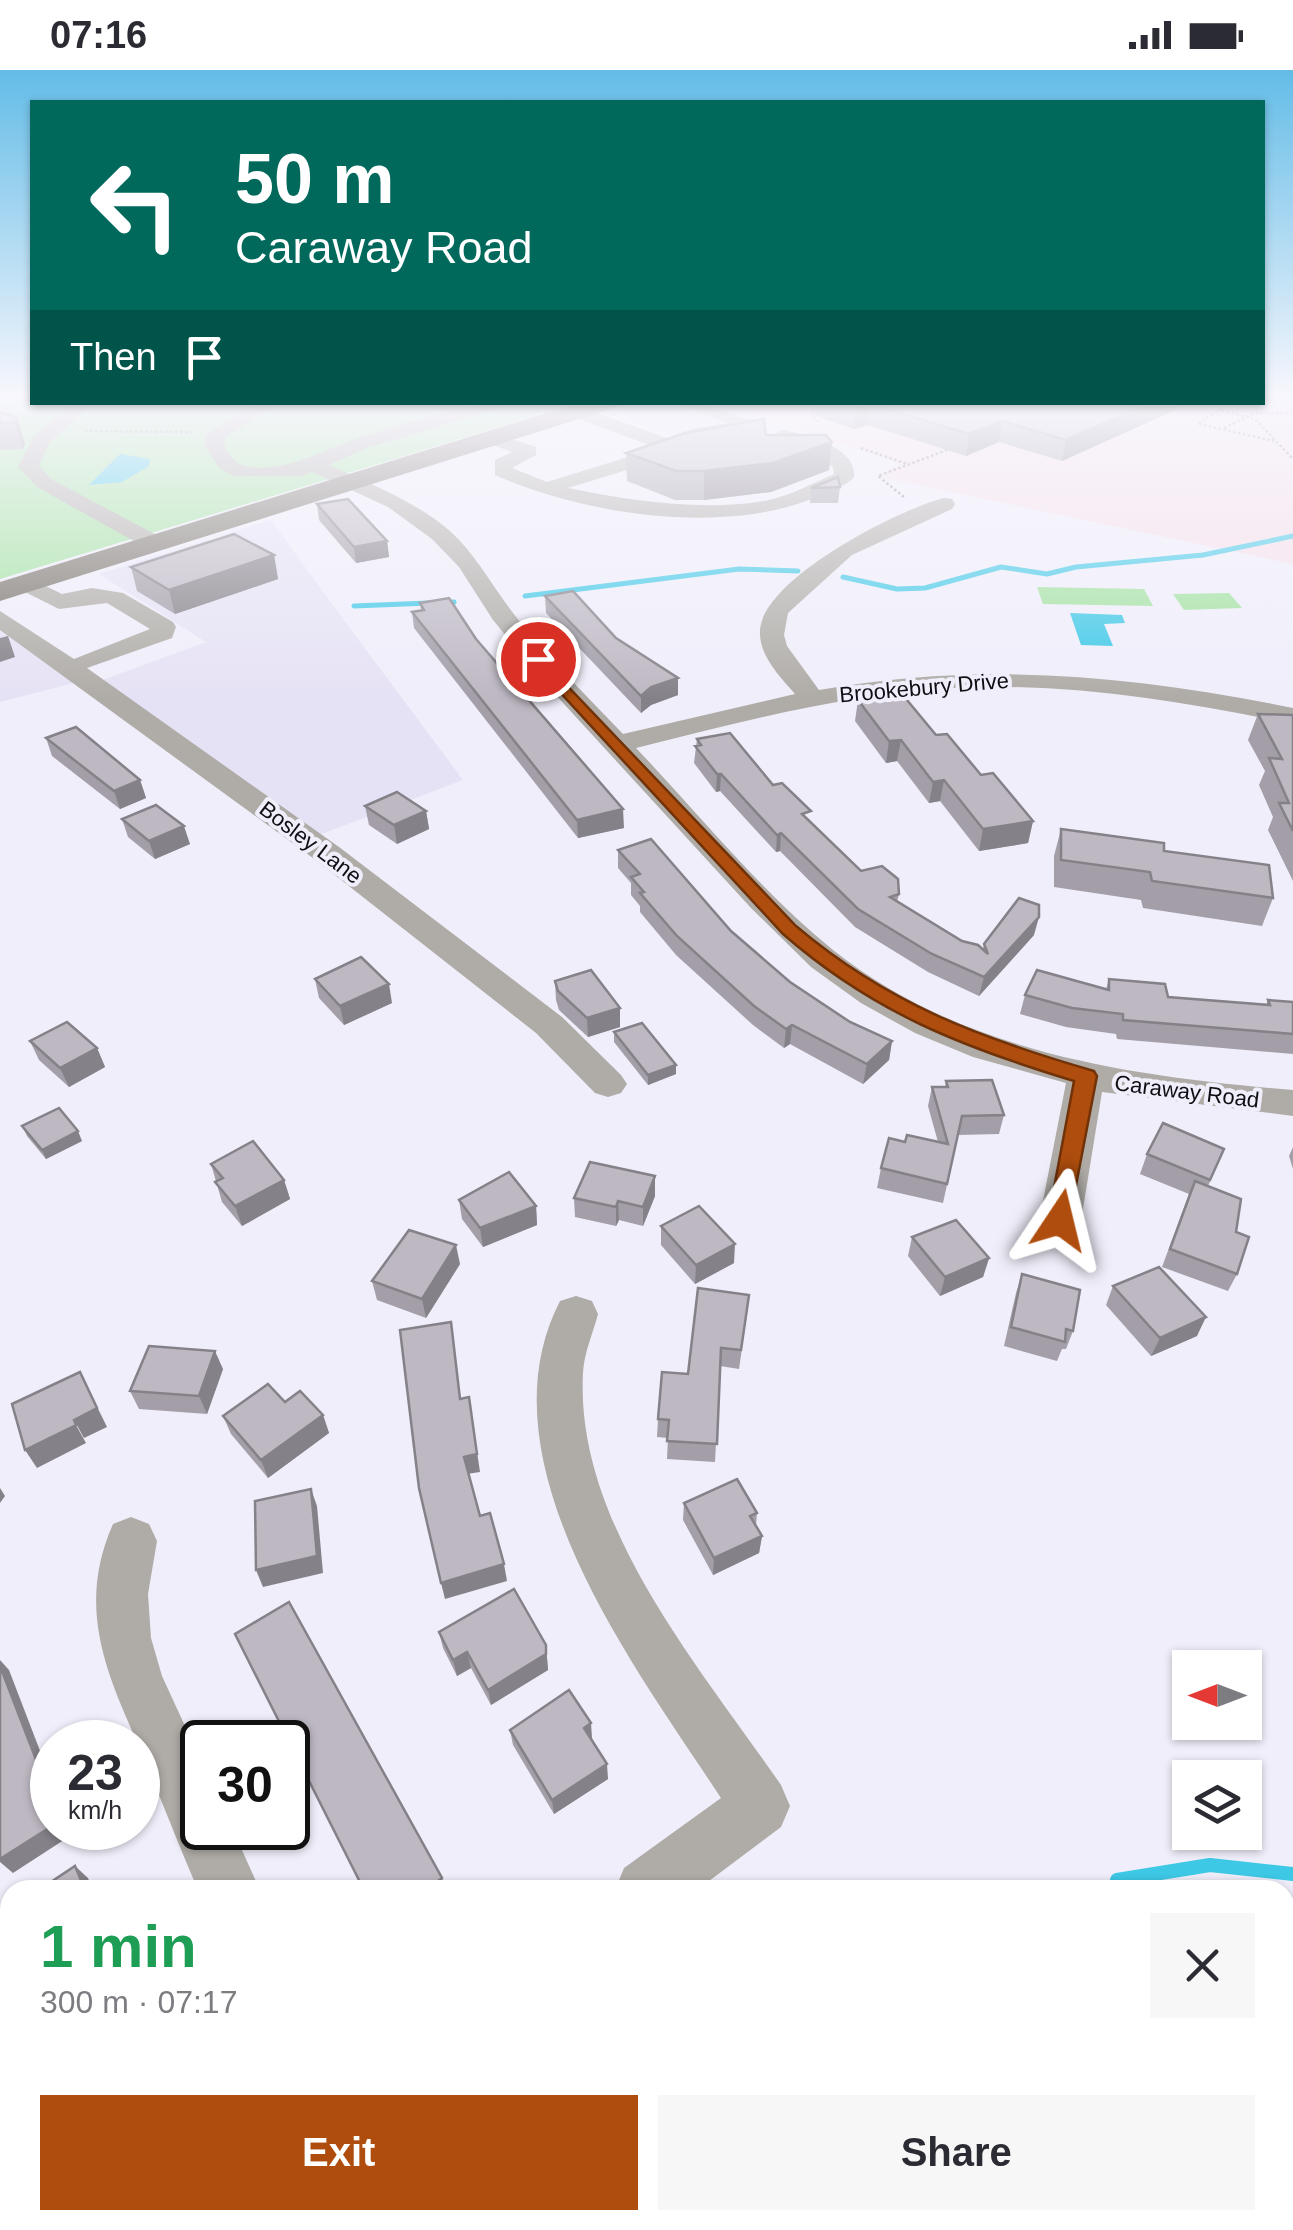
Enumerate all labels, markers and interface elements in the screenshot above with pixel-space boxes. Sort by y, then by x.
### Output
text: 07:16 [50,14,147,56]
icon: left [70,140,200,270]
text: 50 m [235,140,395,218]
text: Caraway Road [235,222,533,273]
icon: arrive [177,330,232,385]
text: Then [70,336,157,378]
pin [496,617,581,702]
icon: arrive [511,632,566,687]
street label: Brookebury Drive [838,668,1010,707]
street label: Bosley Lane [255,796,367,889]
street label: Caraway Road [1113,1070,1261,1113]
position arrow [1008,1168,1112,1272]
north arrow [1172,1650,1262,1740]
map controls [1172,1650,1262,1850]
speed limit sign: 30 [180,1720,310,1850]
text: 23 [67,1745,123,1801]
button: layers [1172,1760,1262,1850]
text: km/h [68,1796,122,1824]
text: 1 min [40,1913,197,1980]
button: close [1150,1913,1255,2018]
text: 300 m · 07:17 [40,1984,237,2020]
button: Exit [40,2095,638,2210]
button: Share [658,2095,1255,2210]

